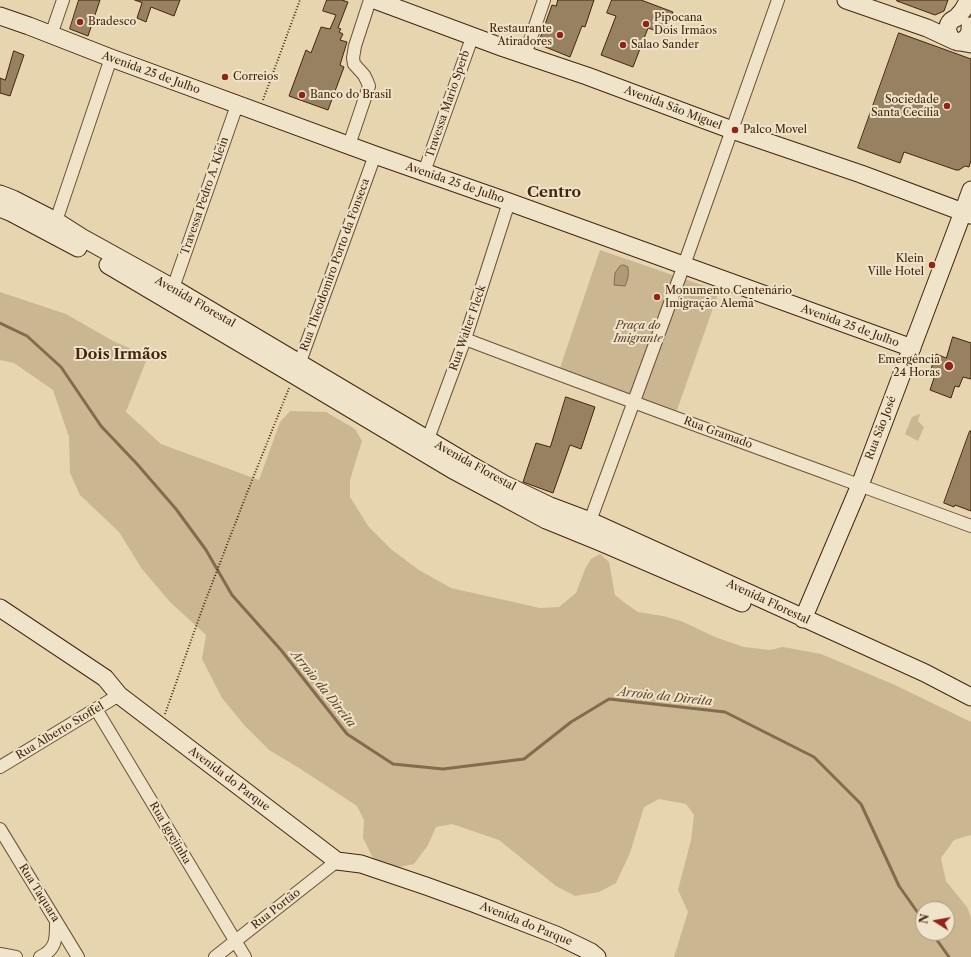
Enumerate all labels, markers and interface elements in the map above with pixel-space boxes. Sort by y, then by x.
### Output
place label: Pipocana Dois Irmãos [654,11,717,37]
place label: Bradesco [88,15,136,29]
marker: Bradesco [75,17,85,27]
marker: Pipocana Dois Irmãos [641,19,651,29]
place label: Restaurante Atiradores [489,22,552,48]
marker: Restaurante Atiradores [555,30,565,40]
place label: Salao Sander [631,38,699,52]
marker: Salao Sander [618,40,628,50]
street label: Travessa Mario Sperb [423,48,473,160]
street label: Avenida 25 de Julho [100,49,202,97]
place label: Correios [233,70,278,84]
marker: Correios [220,72,230,82]
street label: Avenida São Miguel [622,83,724,133]
place label: Banco do Brasil [310,88,392,102]
marker: Banco do Brasil [297,90,307,100]
place label: Sociedade Santa Cecília [871,93,939,119]
marker: Sociedade Santa Cecília [942,101,952,111]
place label: Palco Movel [743,123,807,137]
marker: Palco Movel [730,125,740,135]
street label: Travessa Pedro A. Klein [179,135,231,257]
street label: Avenida 25 de Julho [404,160,506,206]
street label: Rua Theodomiro Porto da Fonseca [298,177,372,353]
district label: Centro [527,184,581,202]
place label: Klein Ville Hotel [868,252,924,278]
marker: Klein Ville Hotel [927,260,937,270]
street label: Avenida Florestal [153,274,237,330]
street label: Rua Walter Fleck [447,283,489,373]
place label: Monumento Centenário Imigração Alemã [665,284,792,310]
marker: Monumento Centenário Imigração Alemã [652,292,662,302]
street label: Avenida 25 de Julho [799,302,901,350]
park label: Praça do Imigrante [613,319,663,345]
district label: Dois Irmãos [75,346,167,364]
place label: Emergência 24 Horas [878,353,940,379]
marker: Emergência 24 Horas [943,360,955,372]
street label: Rua São José [863,394,899,462]
street label: Rua Gramado [682,414,754,452]
street label: Avenida Florestal [432,438,518,494]
street label: Avenida Florestal [724,577,812,627]
water label: Arroio da Direita [287,648,359,730]
water label: Arroio da Direita [617,685,713,709]
street label: Rua Alberto Stoffel [14,700,106,762]
street label: Avenida do Parque [186,744,272,814]
street label: Rua Igrejinha [146,800,194,866]
street label: Rua Taquara [16,861,62,925]
street label: Rua Portão [249,886,303,932]
street label: Avenida do Parque [478,899,574,949]
north arrow [915,901,955,941]
text: N [916,913,932,925]

